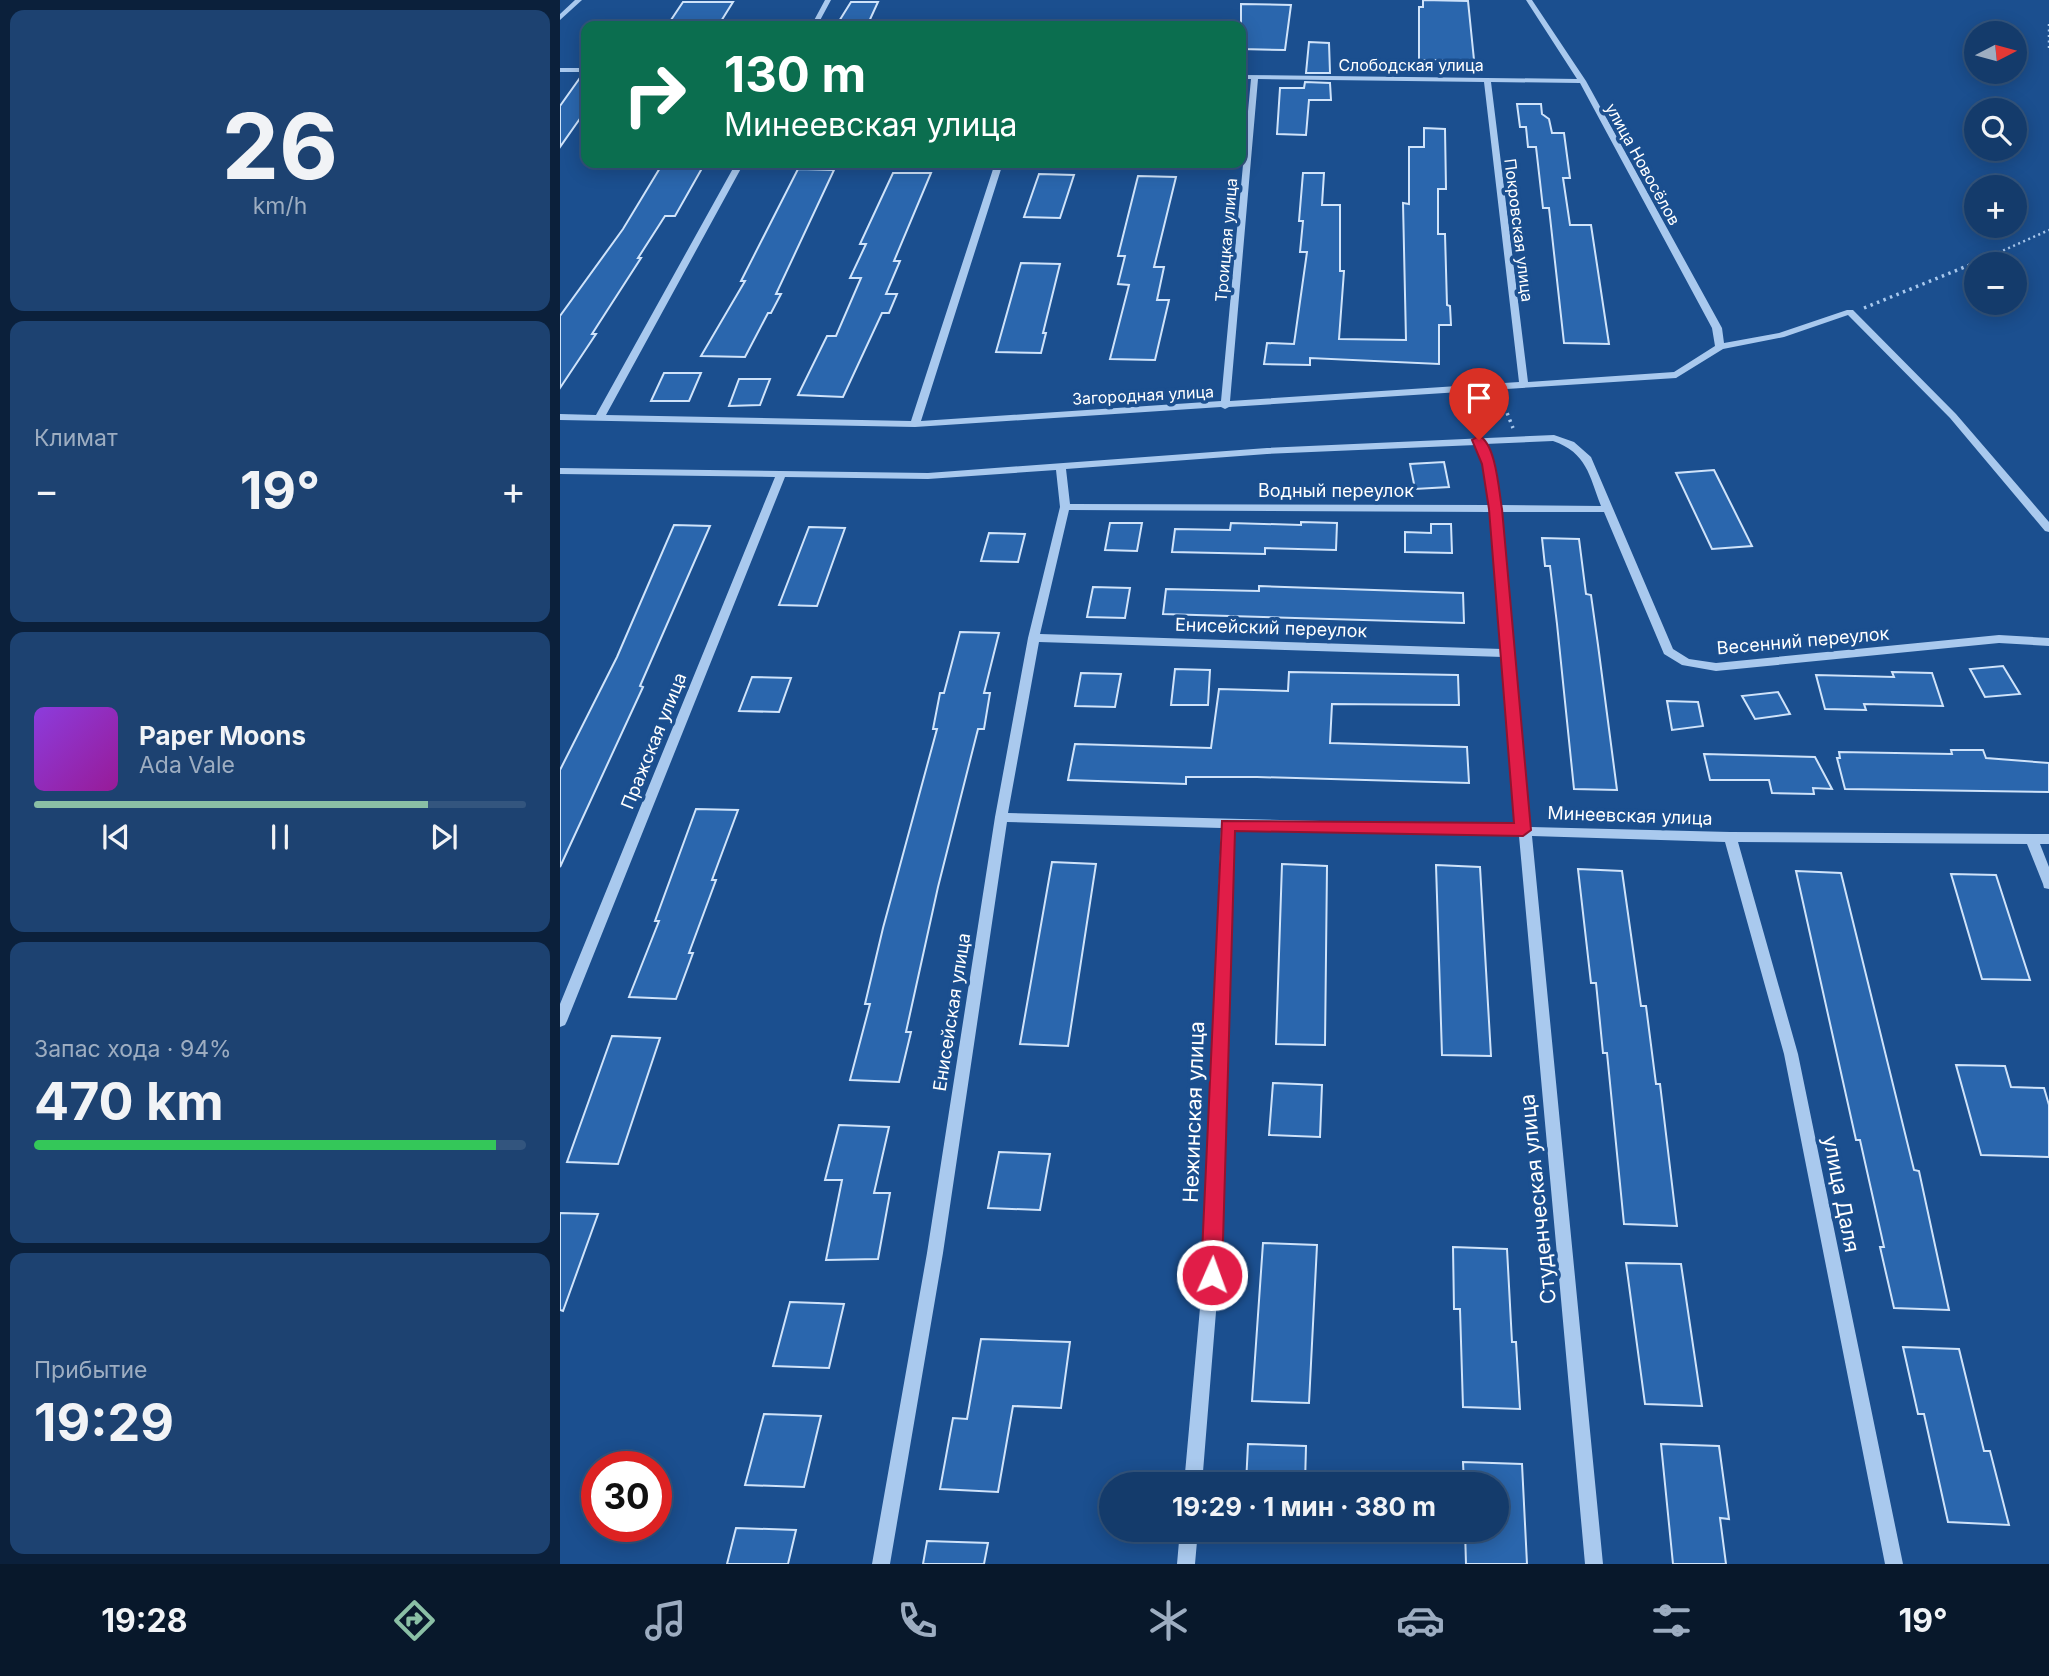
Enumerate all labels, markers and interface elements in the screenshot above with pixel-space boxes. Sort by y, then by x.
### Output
north arrow [1964,21,2026,84]
map controls [1964,21,2027,315]
text: 130 m [724,45,866,104]
icon: right [609,49,700,140]
street label: Слободская улица [1338,55,1484,75]
text: 26 [222,91,338,201]
button: search [1964,98,2027,161]
street label: улица Новосёлов [1601,100,1685,228]
text: Минеевская улица [724,105,1017,144]
street label: Покровская улица [1500,157,1538,303]
button: + [1964,175,2027,238]
street label: Троицкая улица [1211,177,1241,303]
text: km/h [253,192,307,220]
button: − [1964,252,2027,315]
pin [1449,368,1509,440]
icon: arrive [1460,379,1498,417]
street label: Загородная улица [1072,381,1214,409]
text: Климат [34,424,118,452]
text: 19° [240,459,320,522]
text: − [34,467,59,513]
text: + [501,467,526,513]
street label: Водный переулок [1258,480,1414,501]
street label: Енисейский переулок [1175,614,1368,641]
street label: Весенний переулок [1716,622,1890,659]
street label: Пражская улица [617,670,690,812]
text: Paper Moons [139,720,306,751]
text: Ada Vale [139,751,235,779]
street label: Минеевская улица [1547,802,1713,829]
icon: previous [97,818,135,856]
icon: pause [261,818,299,856]
icon: next [425,818,463,856]
street label: Енисейская улица [929,931,974,1093]
street label: Нежинская улица [1178,1021,1209,1203]
text: Запас хода · 94% [34,1035,232,1063]
text: 470 km [34,1070,224,1133]
street label: Студенческая улица [1514,1093,1561,1305]
street label: улица Даля [1818,1133,1865,1254]
position arrow [1175,1238,1249,1312]
text: Прибытие [34,1356,147,1384]
text: 19:29 [34,1391,174,1454]
speed limit sign: 30 [581,1451,672,1542]
text: 19:29 · 1 мин · 380 m [1172,1491,1436,1522]
icon: directions [390,1596,439,1645]
icon: music [641,1596,690,1645]
icon: phone [893,1596,942,1645]
icon: climate [1144,1596,1193,1645]
icon: car [1396,1596,1445,1645]
icon: filters [1647,1596,1696,1645]
text: 19:28 [101,1601,187,1640]
text: 19° [1898,1601,1948,1640]

